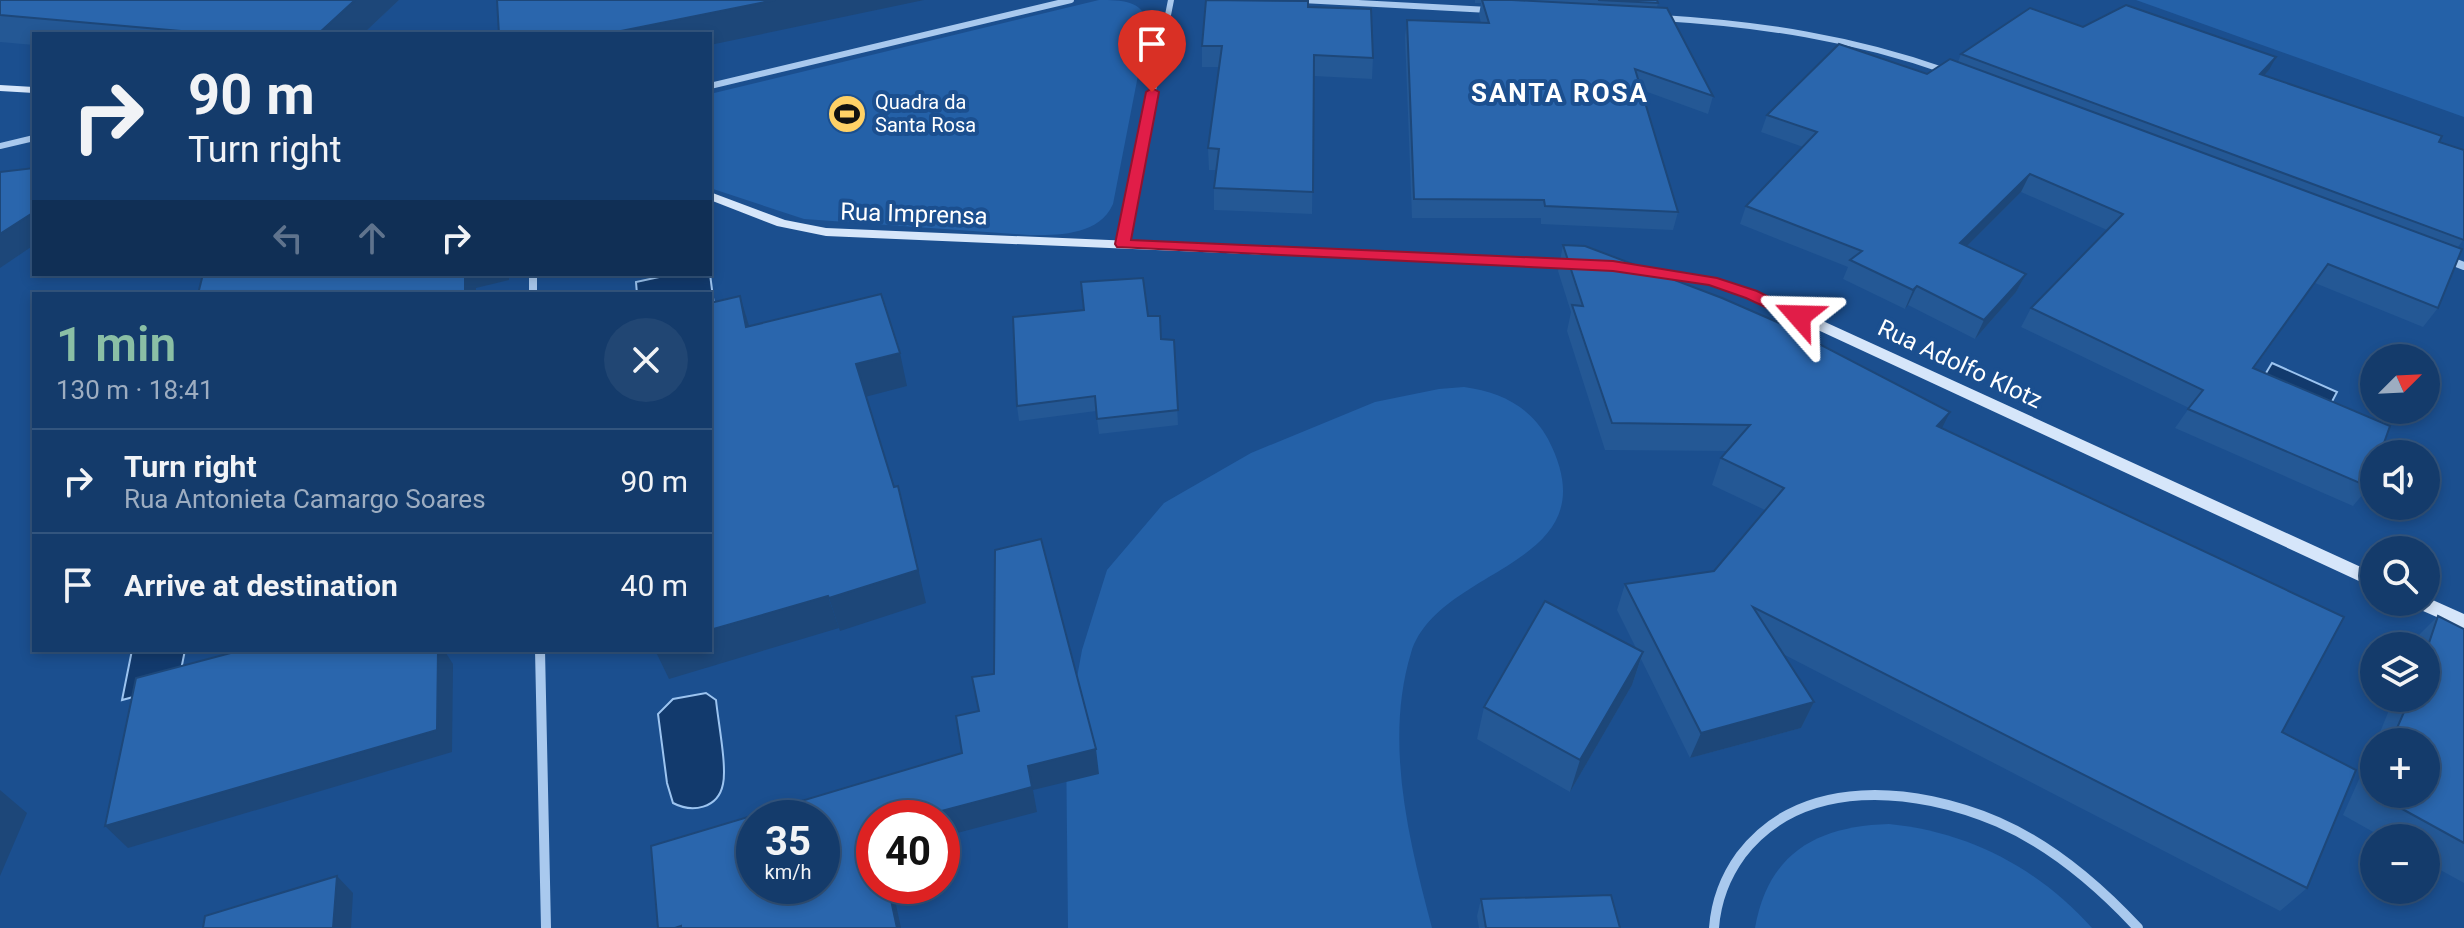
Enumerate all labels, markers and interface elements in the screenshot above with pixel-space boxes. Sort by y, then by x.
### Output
pin [1118,10,1186,92]
icon: arrive [1130,22,1174,66]
text: 90 m [188,62,315,128]
icon: right [56,64,160,168]
district label: SANTA ROSA [1471,78,1649,108]
place label: Quadra da Santa Rosa [875,90,976,137]
sports icon: Quadra da Santa Rosa [826,93,868,135]
text: Turn right [188,129,341,171]
street label: Rua Imprensa [840,197,988,231]
icon: left [266,216,310,260]
icon: ahead [350,216,394,260]
icon: right [434,216,478,260]
position arrow [1757,274,1841,358]
street label: Rua Adolfo Klotz [1873,314,2047,414]
text: 1 min [56,316,176,373]
button: close [604,318,688,402]
north arrow [2360,344,2440,424]
map controls [2360,344,2440,904]
text: 130 m · 18:41 [56,375,214,405]
button: sound [2360,440,2440,520]
text: Turn right [124,449,257,484]
icon: right [56,459,100,503]
text: 90 m [621,464,688,499]
text: Rua Antonieta Camargo Soares [124,484,486,514]
button: search [2360,536,2440,616]
icon: arrive [56,563,100,607]
text: Arrive at destination [124,568,398,603]
text: 40 m [621,568,688,603]
button: layers [2360,632,2440,712]
button: + [2360,728,2440,808]
speed limit sign: 40 [856,800,960,904]
text: 35 [765,818,811,865]
button: − [2360,824,2440,904]
text: km/h [765,860,811,884]

